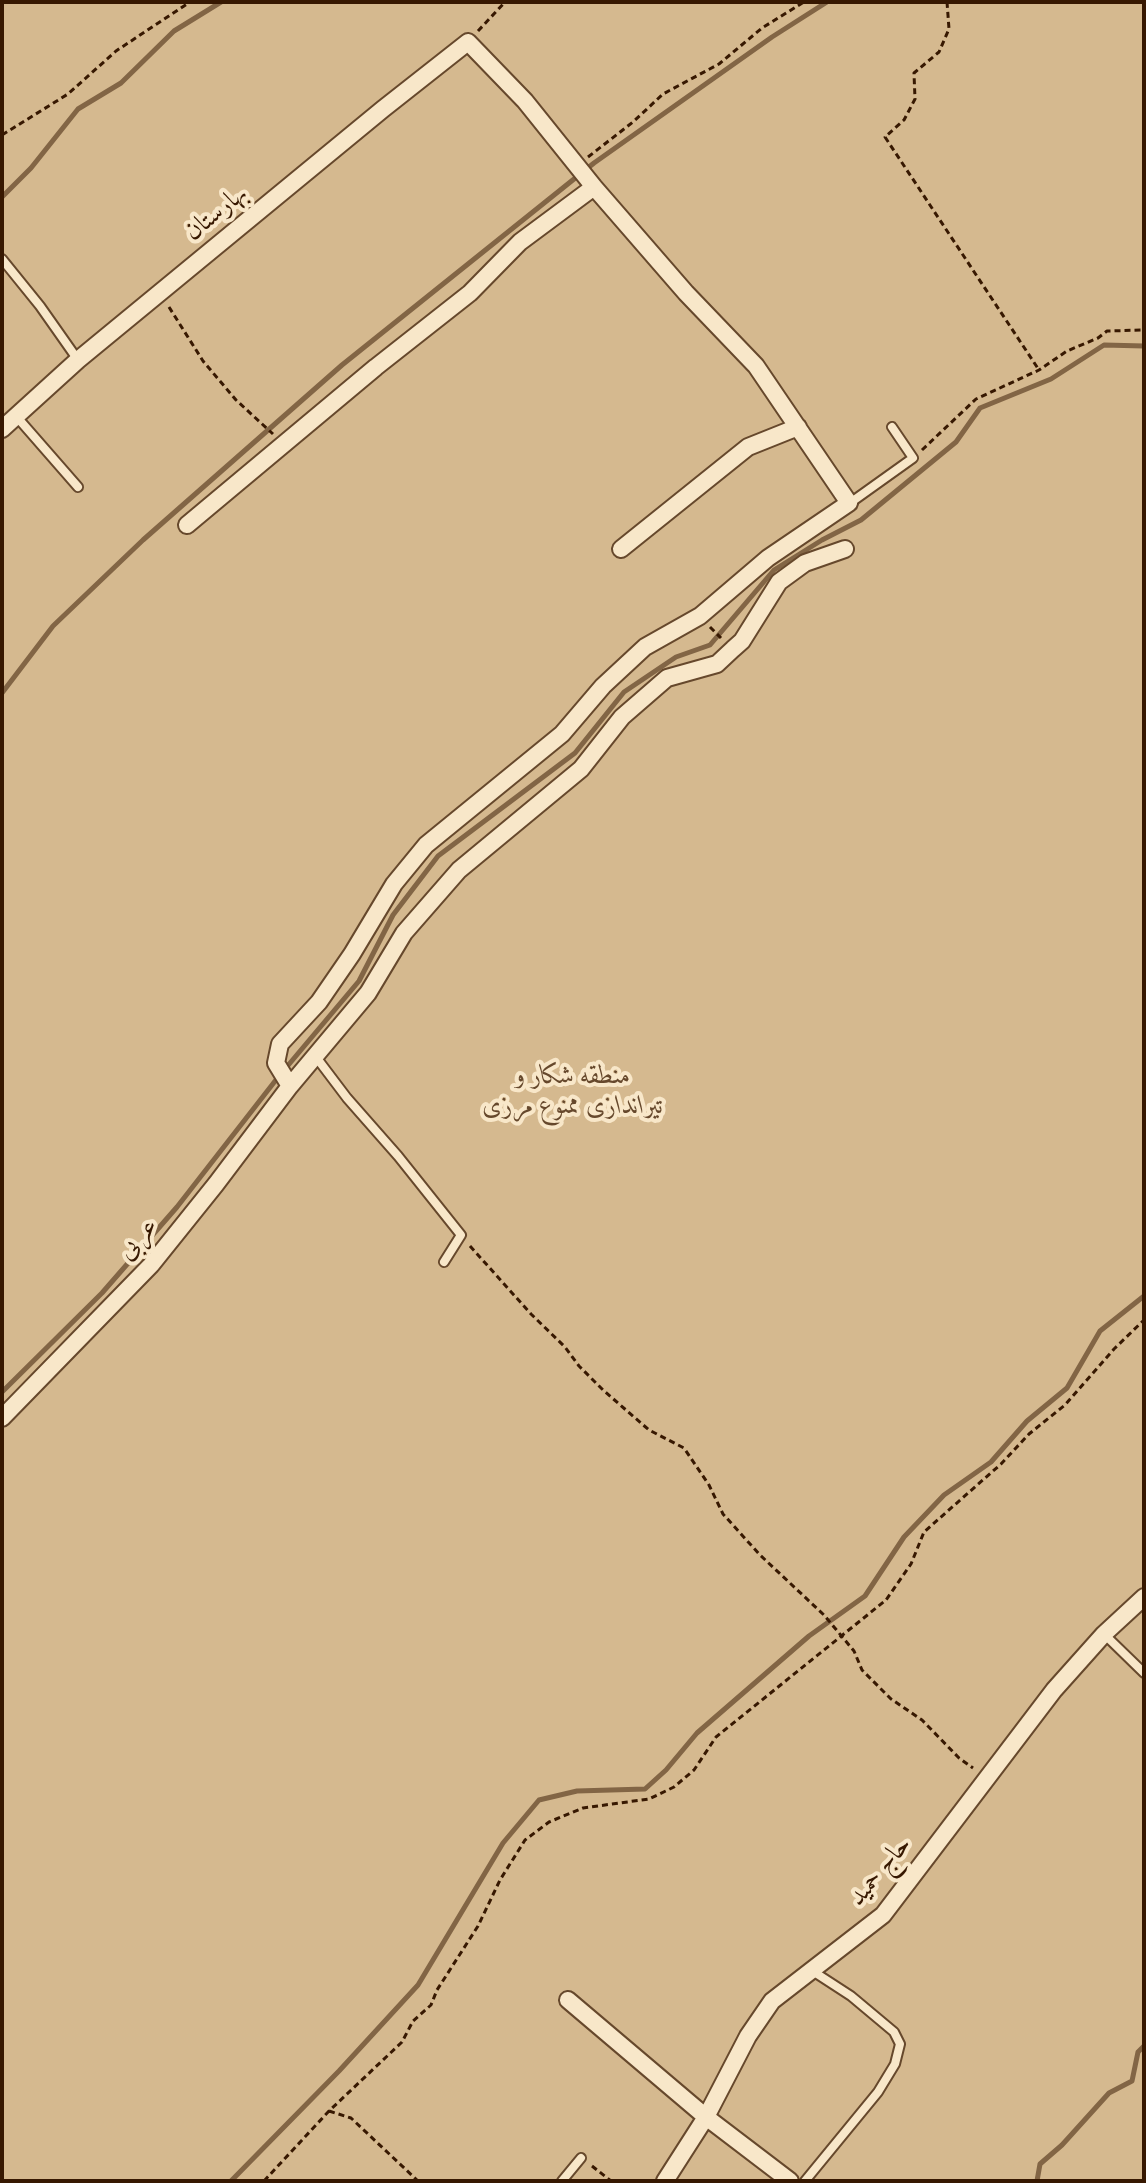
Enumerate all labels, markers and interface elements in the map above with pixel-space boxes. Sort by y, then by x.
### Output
street label: بهارستان [179,179,255,249]
park label: منطقه شکار و تیراندازی ممنوع مرزی [482,1061,664,1122]
street label: عربی [112,1212,166,1268]
street label: حاج حمید [843,1831,919,1913]

